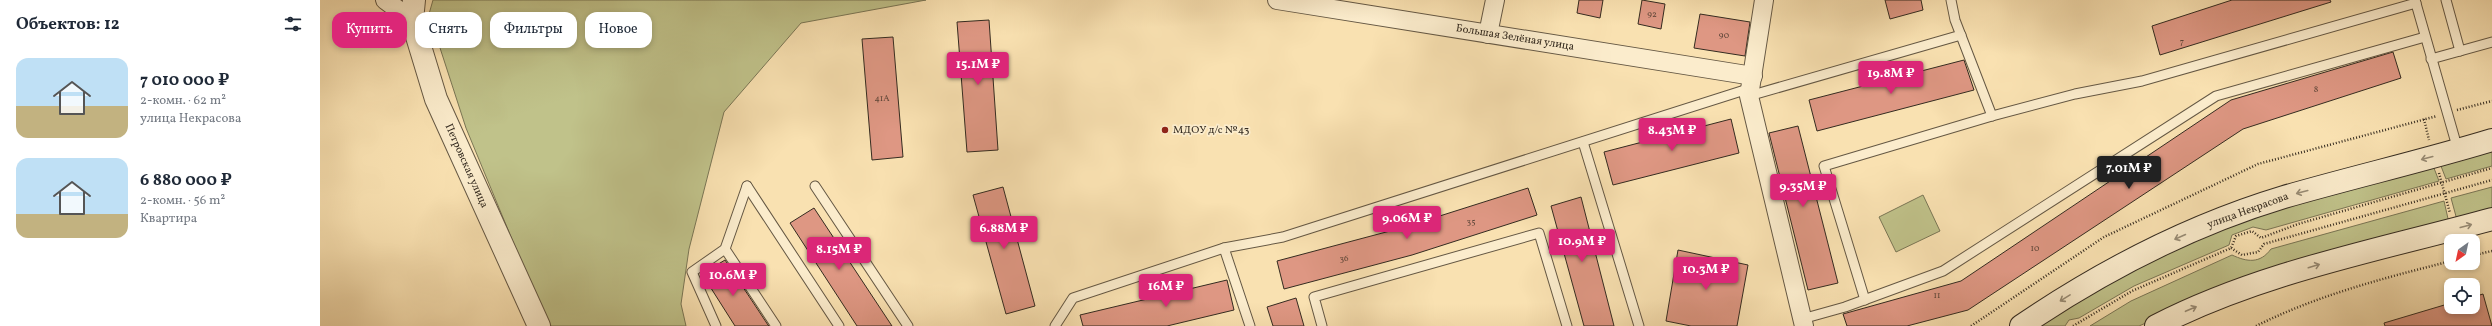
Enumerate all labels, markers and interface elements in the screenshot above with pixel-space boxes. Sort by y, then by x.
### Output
house number: 92 [1647,8,1657,21]
chip: Купить [332,12,407,48]
chip: Снять [415,12,482,48]
chip: Фильтры [490,12,577,48]
chip: Новое [585,12,652,48]
text: Объектов: 12 [16,13,120,36]
icon: filters [282,13,304,35]
street label: Большая Зелёная улица [1455,21,1576,55]
house number: 90 [1719,29,1730,42]
house number: 7 [2180,35,2184,48]
pin: 15.1M ₽ [941,52,1015,86]
text: 15.1M ₽ [956,56,1000,74]
pin: 19.8M ₽ [1854,61,1928,95]
text: 19.8M ₽ [1867,65,1915,83]
text: 7 010 000 ₽ [140,69,230,92]
icon: home [48,74,96,122]
house number: 8 [2314,83,2319,96]
text: 2-комн. · 62 m² [140,92,226,110]
house number: 41А [874,92,890,105]
text: улица Некрасова [140,110,241,128]
pin: 8.43M ₽ [1635,118,1709,152]
street label: Петровская улица [441,121,492,211]
text: 8.43M ₽ [1648,122,1696,140]
place label: МДОУ д/с №43 [1173,123,1250,138]
marker: МДОУ д/с №43 [1160,125,1170,135]
one-way arrow [2421,155,2434,162]
pin: 7.01M ₽ [2092,156,2166,190]
text: 7.01M ₽ [2106,160,2152,178]
text: 6 880 000 ₽ [140,169,232,192]
icon: home [48,174,96,222]
pin: 9.35M ₽ [1766,174,1840,208]
text: 9.35M ₽ [1779,178,1827,196]
street label: улица Некрасова [2205,189,2291,233]
one-way arrow [2296,189,2309,197]
text: 2-комн. · 56 m² [140,192,225,210]
pin: 9.06M ₽ [1370,206,1444,240]
text: Квартира [140,210,197,228]
text: 9.06M ₽ [1382,210,1432,228]
house number: 35 [1467,215,1475,228]
pin: 6.88M ₽ [967,216,1041,250]
text: 6.88M ₽ [979,220,1029,238]
one-way arrow [2460,222,2473,229]
pin: 10.9M ₽ [1545,229,1619,263]
text: 10.9M ₽ [1558,233,1606,251]
one-way arrow [2174,234,2186,241]
north arrow [2444,234,2480,270]
map controls [2444,234,2480,314]
pin: 8.15M ₽ [802,237,876,271]
text: 8.15M ₽ [816,241,862,259]
house number: 10 [2031,242,2040,255]
house number: 36 [1339,252,1349,265]
pin: 10.3M ₽ [1669,257,1743,291]
text: 10.3M ₽ [1682,261,1730,279]
one-way arrow [2307,262,2319,270]
pin: 10.6M ₽ [696,263,770,297]
text: 10.6M ₽ [709,267,757,285]
pin: 16M ₽ [1138,274,1194,308]
text: 16M ₽ [1148,278,1184,296]
button: locate [2444,278,2480,314]
house number: 11 [1934,289,1940,302]
one-way arrow [2059,294,2071,302]
one-way arrow [2185,305,2197,313]

